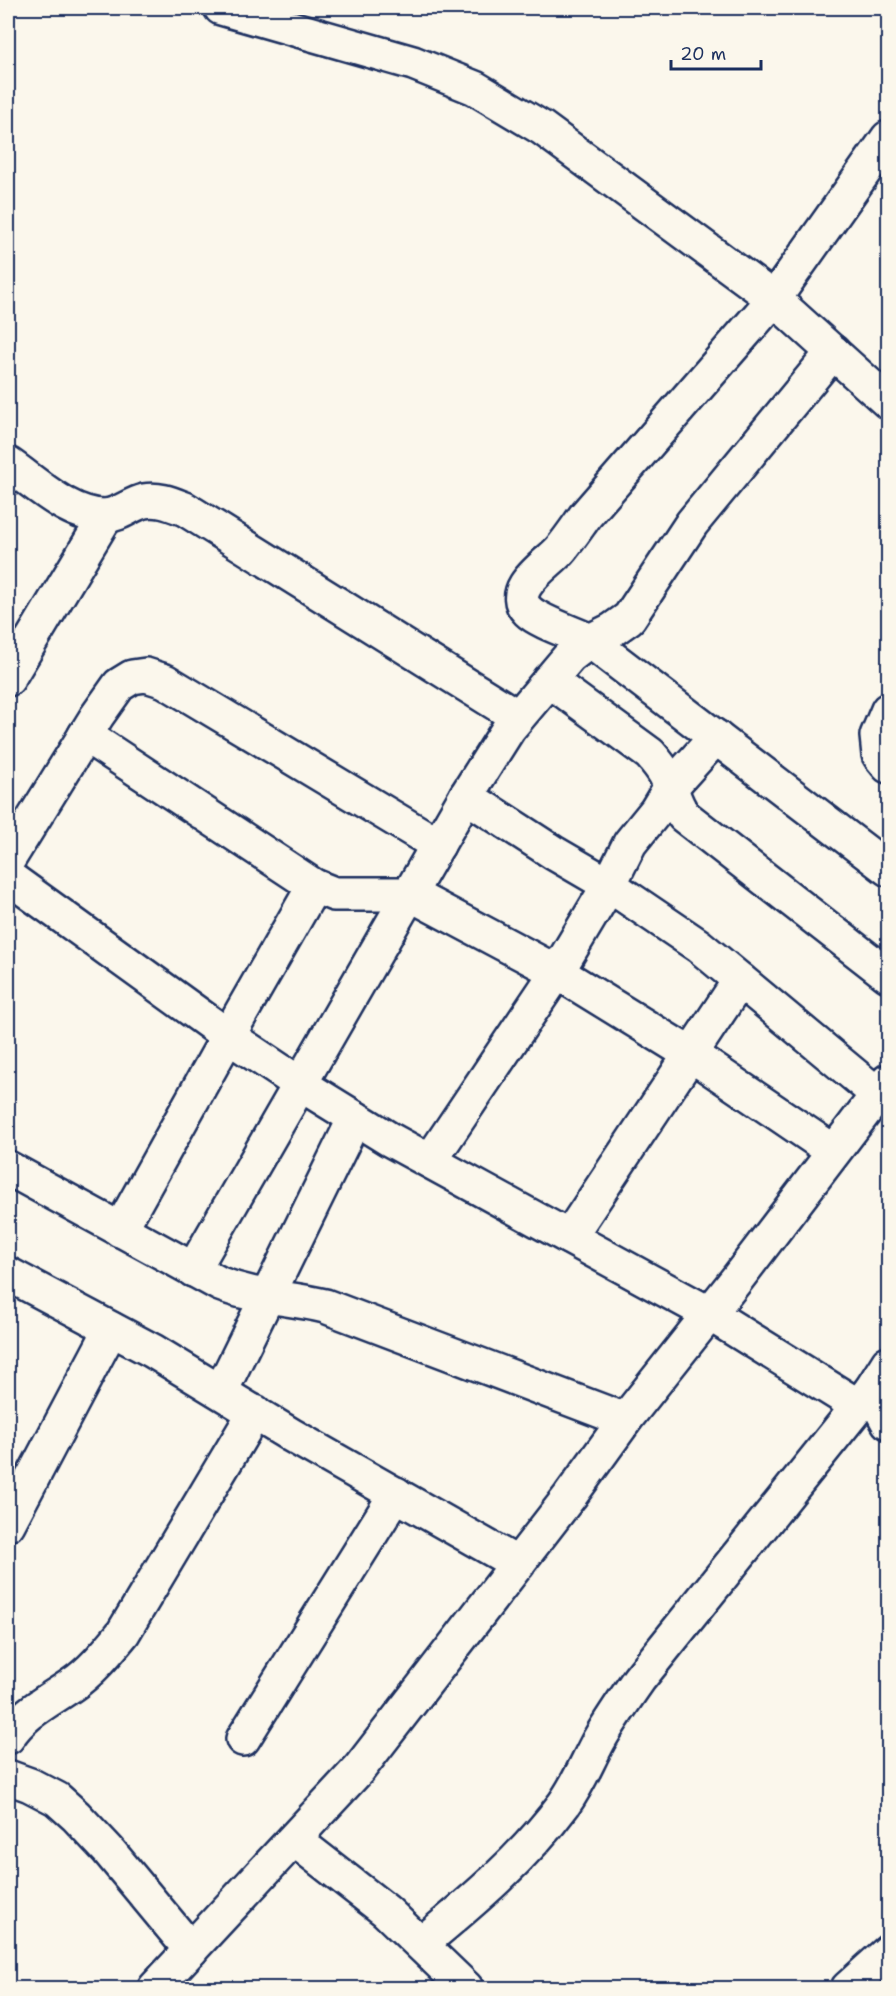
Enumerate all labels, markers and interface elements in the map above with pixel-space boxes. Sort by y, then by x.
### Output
scale bar [671,33,761,71]
text: 20 m [680,42,726,66]

